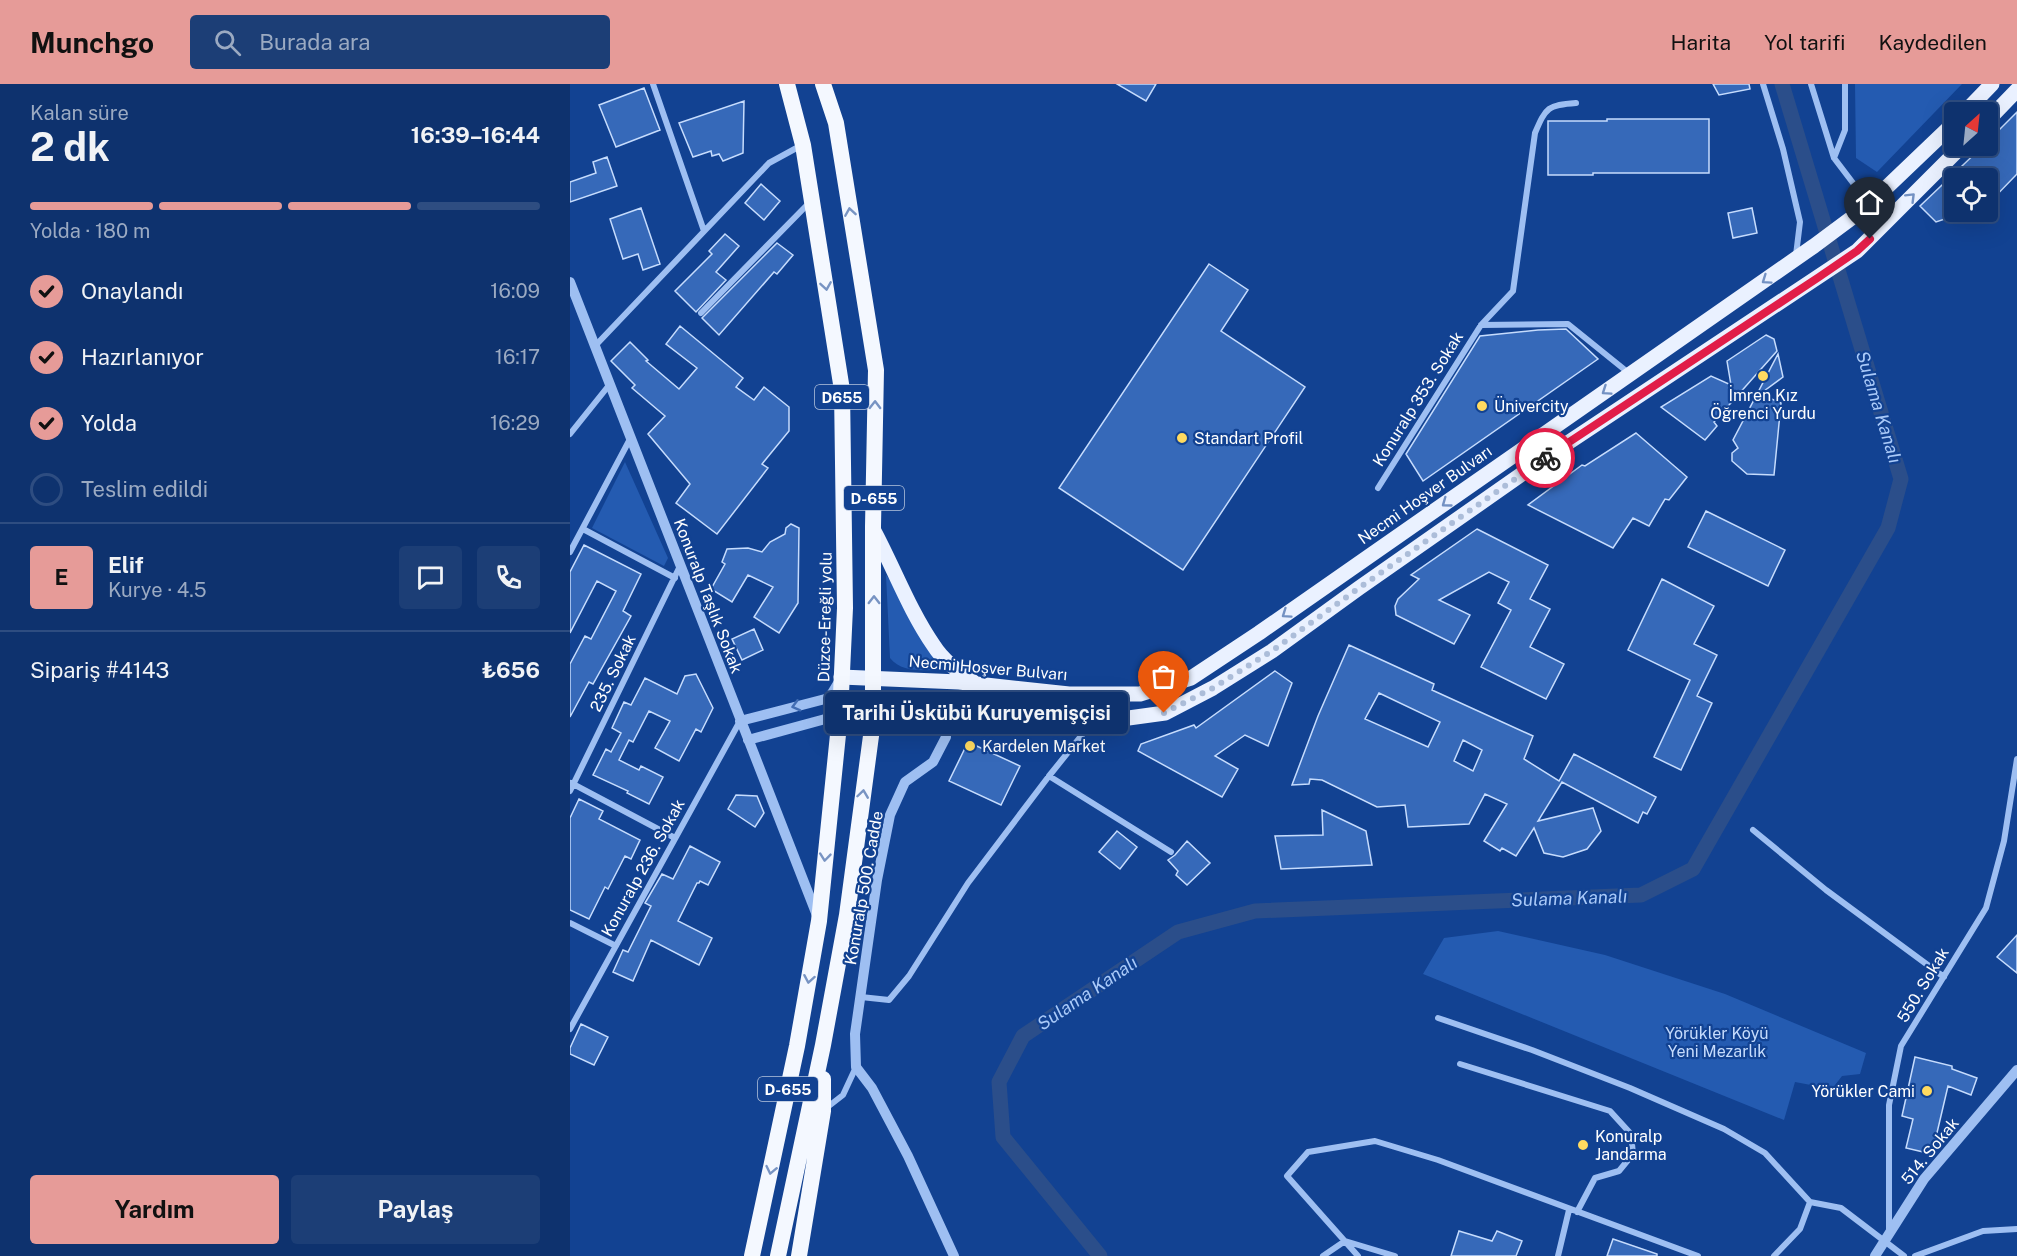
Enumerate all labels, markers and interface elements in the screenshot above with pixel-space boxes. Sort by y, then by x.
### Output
search box [190,15,610,69]
text: Munchgo [30,26,154,59]
icon: search [211,26,244,59]
text: Burada ara [259,29,370,55]
text: Harita [1671,30,1731,55]
text: Yol tarifi [1764,30,1845,55]
text: Kaydedilen [1878,30,1987,55]
text: Kalan süre [30,101,129,125]
north arrow [1944,102,1998,156]
map controls [1944,102,1998,222]
text: 16:39–16:44 [411,122,540,148]
text: 2 dk [30,124,110,170]
button: locate [1944,168,1998,222]
pin [1844,177,1895,239]
icon: home [1853,186,1886,219]
one-way arrow [1904,194,1915,204]
one-way arrow [845,208,857,217]
text: Yolda · 180 m [30,219,150,243]
one-way arrow [1762,273,1773,284]
icon: check [30,275,63,308]
text: Onaylandı [81,278,183,304]
text: 16:09 [490,279,540,303]
one-way arrow [819,281,831,290]
street label: Konuralp 353. Sokak [1369,328,1467,470]
icon: check [30,341,63,374]
text: Hazırlanıyor [81,344,204,370]
text: 16:17 [495,345,540,369]
water label: Sulama Kanalı [1852,348,1906,466]
marker: İmren Kız Öğrenci Yurdu [1756,369,1770,383]
one-way arrow [1602,384,1613,395]
road number: D655 [815,385,869,409]
place label: İmren Kız Öğrenci Yurdu [1710,385,1816,423]
place label: Ünivercity [1494,396,1569,416]
marker: Ünivercity [1475,399,1489,413]
one-way arrow [869,401,882,410]
icon: check [30,407,63,440]
text: Yolda [81,410,137,436]
text: 16:29 [490,411,540,435]
courier [1515,428,1575,488]
place label: Standart Profil [1194,429,1304,448]
marker: Standart Profil [1175,431,1189,445]
street label: Necmi Hoşver Bulvarı [1354,442,1496,548]
icon: bike [1529,442,1562,475]
text: Teslim edildi [81,476,208,502]
road number: D-655 [844,486,904,510]
one-way arrow [1442,495,1453,506]
street label: Konuralp Taşlık Sokak [670,516,746,676]
button: chat [399,546,462,609]
button: phone [477,546,540,609]
text: Elif [108,552,144,578]
street label: Düzce-Ereğli yolu [814,552,836,682]
text: E [55,564,68,590]
text: Kurye · 4.5 [108,578,207,602]
one-way arrow [868,596,880,605]
one-way arrow [1282,607,1293,618]
street label: 235. Sokak [586,631,640,715]
pin [1138,651,1189,713]
street label: Necmi Hoşver Bulvarı [908,652,1068,684]
text: Sipariş #4143 [30,657,169,683]
text: ₺656 [482,657,540,683]
icon: bag [1147,660,1180,693]
callout: Tarihi Üskübü Kuruyemişçisi [825,692,1128,734]
one-way arrow [791,699,801,712]
text: Tarihi Üskübü Kuruyemişçisi [842,701,1111,725]
place label: Kardelen Market [982,737,1106,756]
marker: Kardelen Market [963,739,977,753]
one-way arrow [857,790,869,799]
street label: Konuralp 236. Sokak [597,796,689,940]
street label: Konuralp 500. Cadde [841,810,887,966]
one-way arrow [819,853,832,862]
water label: Sulama Kanalı [1511,885,1627,911]
street label: 550. Sokak [1893,944,1953,1026]
water label: Sulama Kanalı [1033,952,1141,1034]
one-way arrow [803,973,816,983]
park label: Yörükler Köyü Yeni Mezarlık [1665,1024,1769,1061]
road number: D-655 [758,1077,818,1101]
place label: Yörükler Cami [1811,1082,1915,1101]
marker: Yörükler Cami [1920,1084,1934,1098]
street label: 514. Sokak [1897,1114,1963,1188]
place label: Konuralp Jandarma [1595,1127,1667,1164]
marker: Konuralp Jandarma [1576,1138,1590,1152]
one-way arrow [765,1165,778,1175]
button: Yardım [30,1175,279,1244]
button: Paylaş [291,1175,540,1244]

